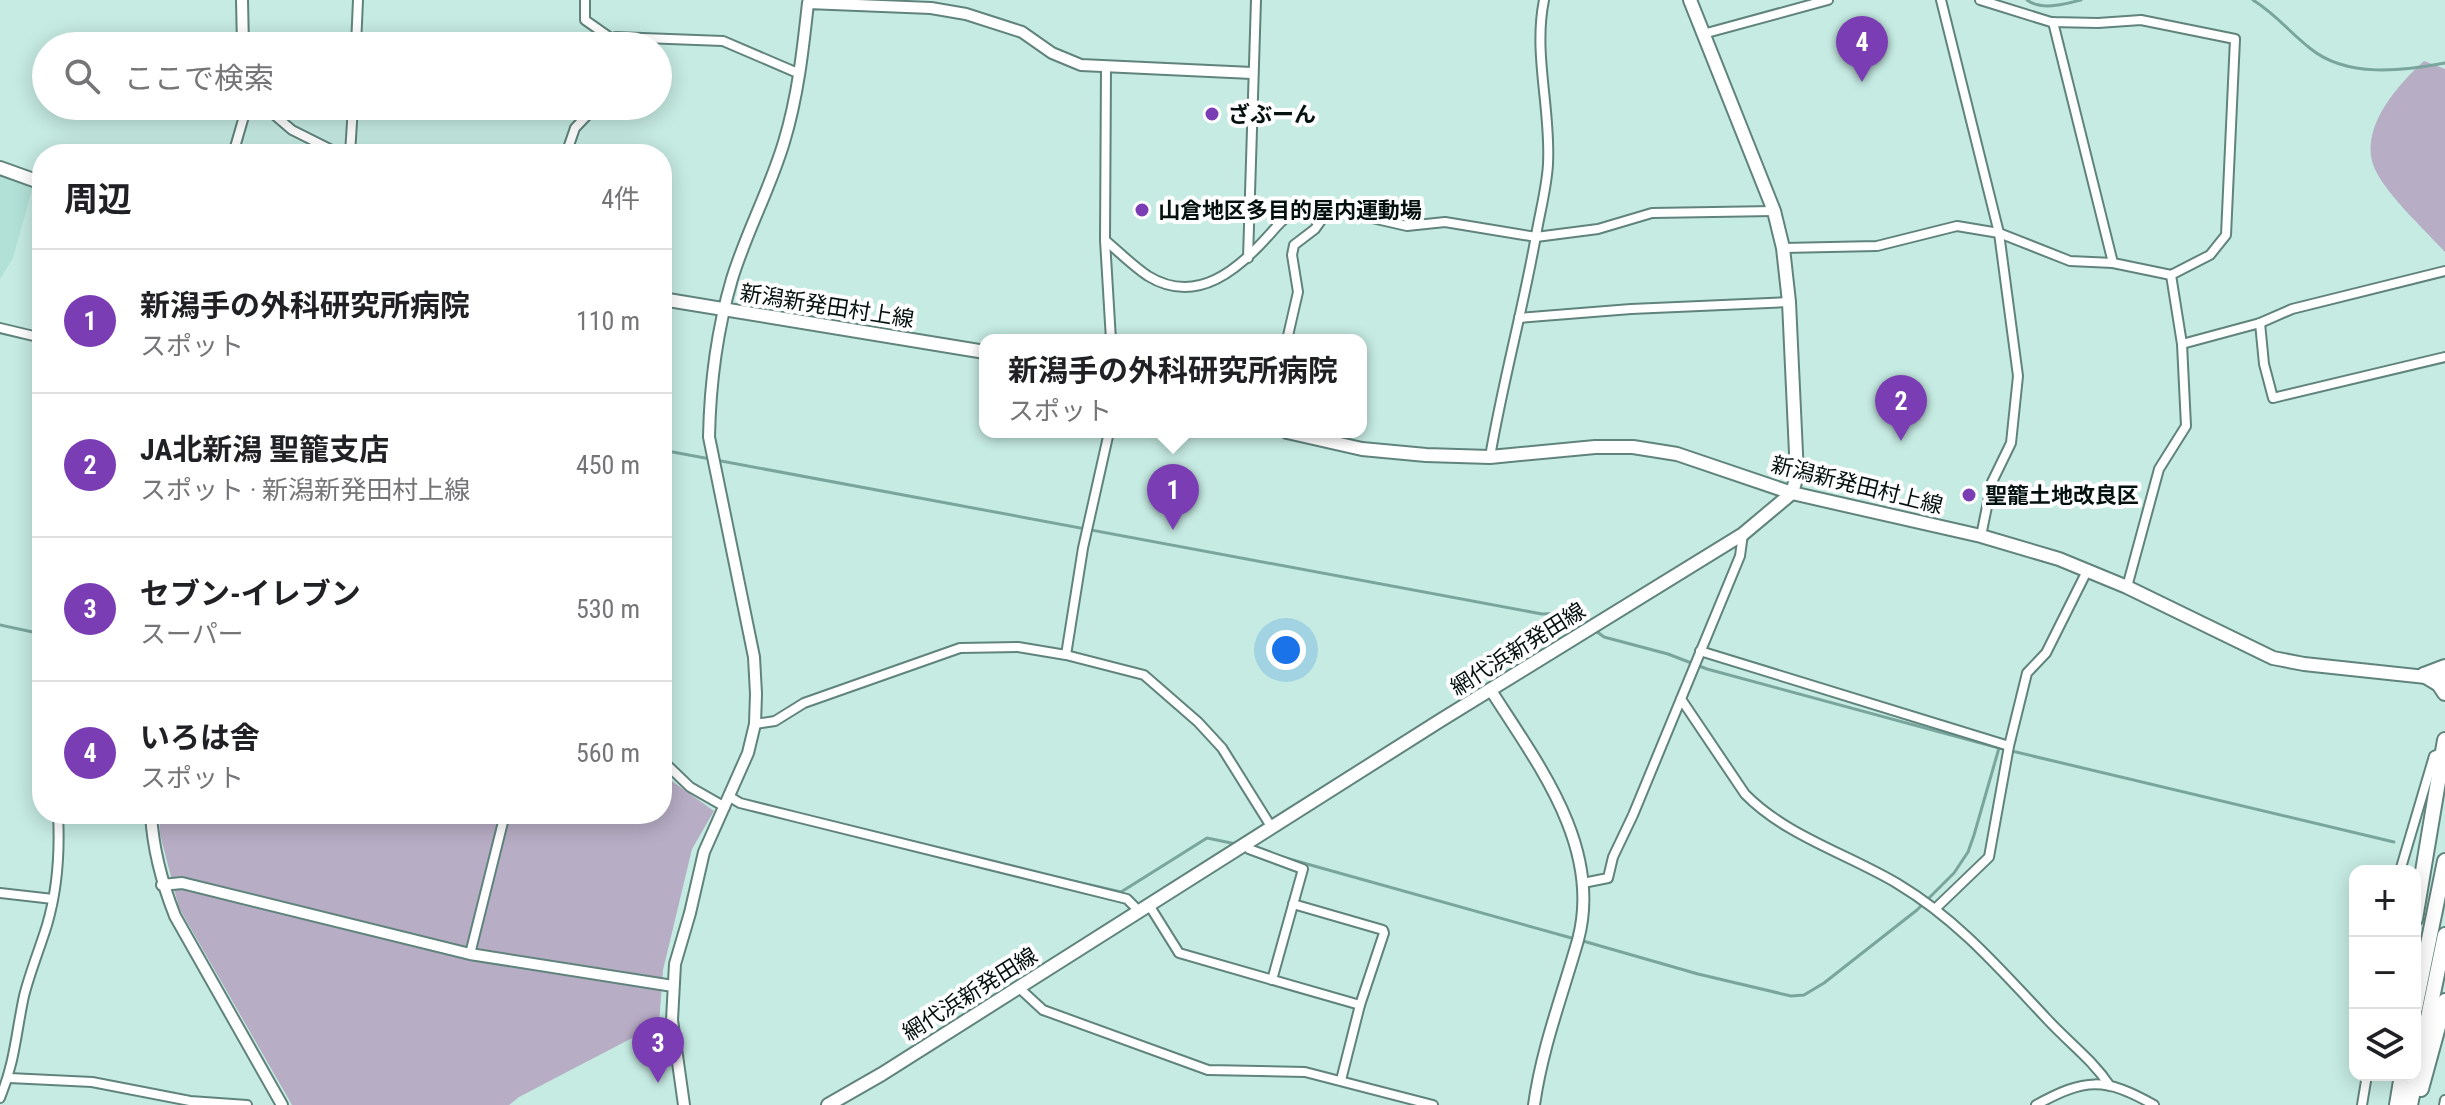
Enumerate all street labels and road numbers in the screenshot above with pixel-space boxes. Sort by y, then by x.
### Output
street label: 新潟新発田村上線 [738,280,916,332]
street label: 新潟新発田村上線 [1769,452,1945,518]
street label: 網代浜新発田線 [1446,598,1590,700]
street label: 網代浜新発田線 [898,943,1042,1045]

